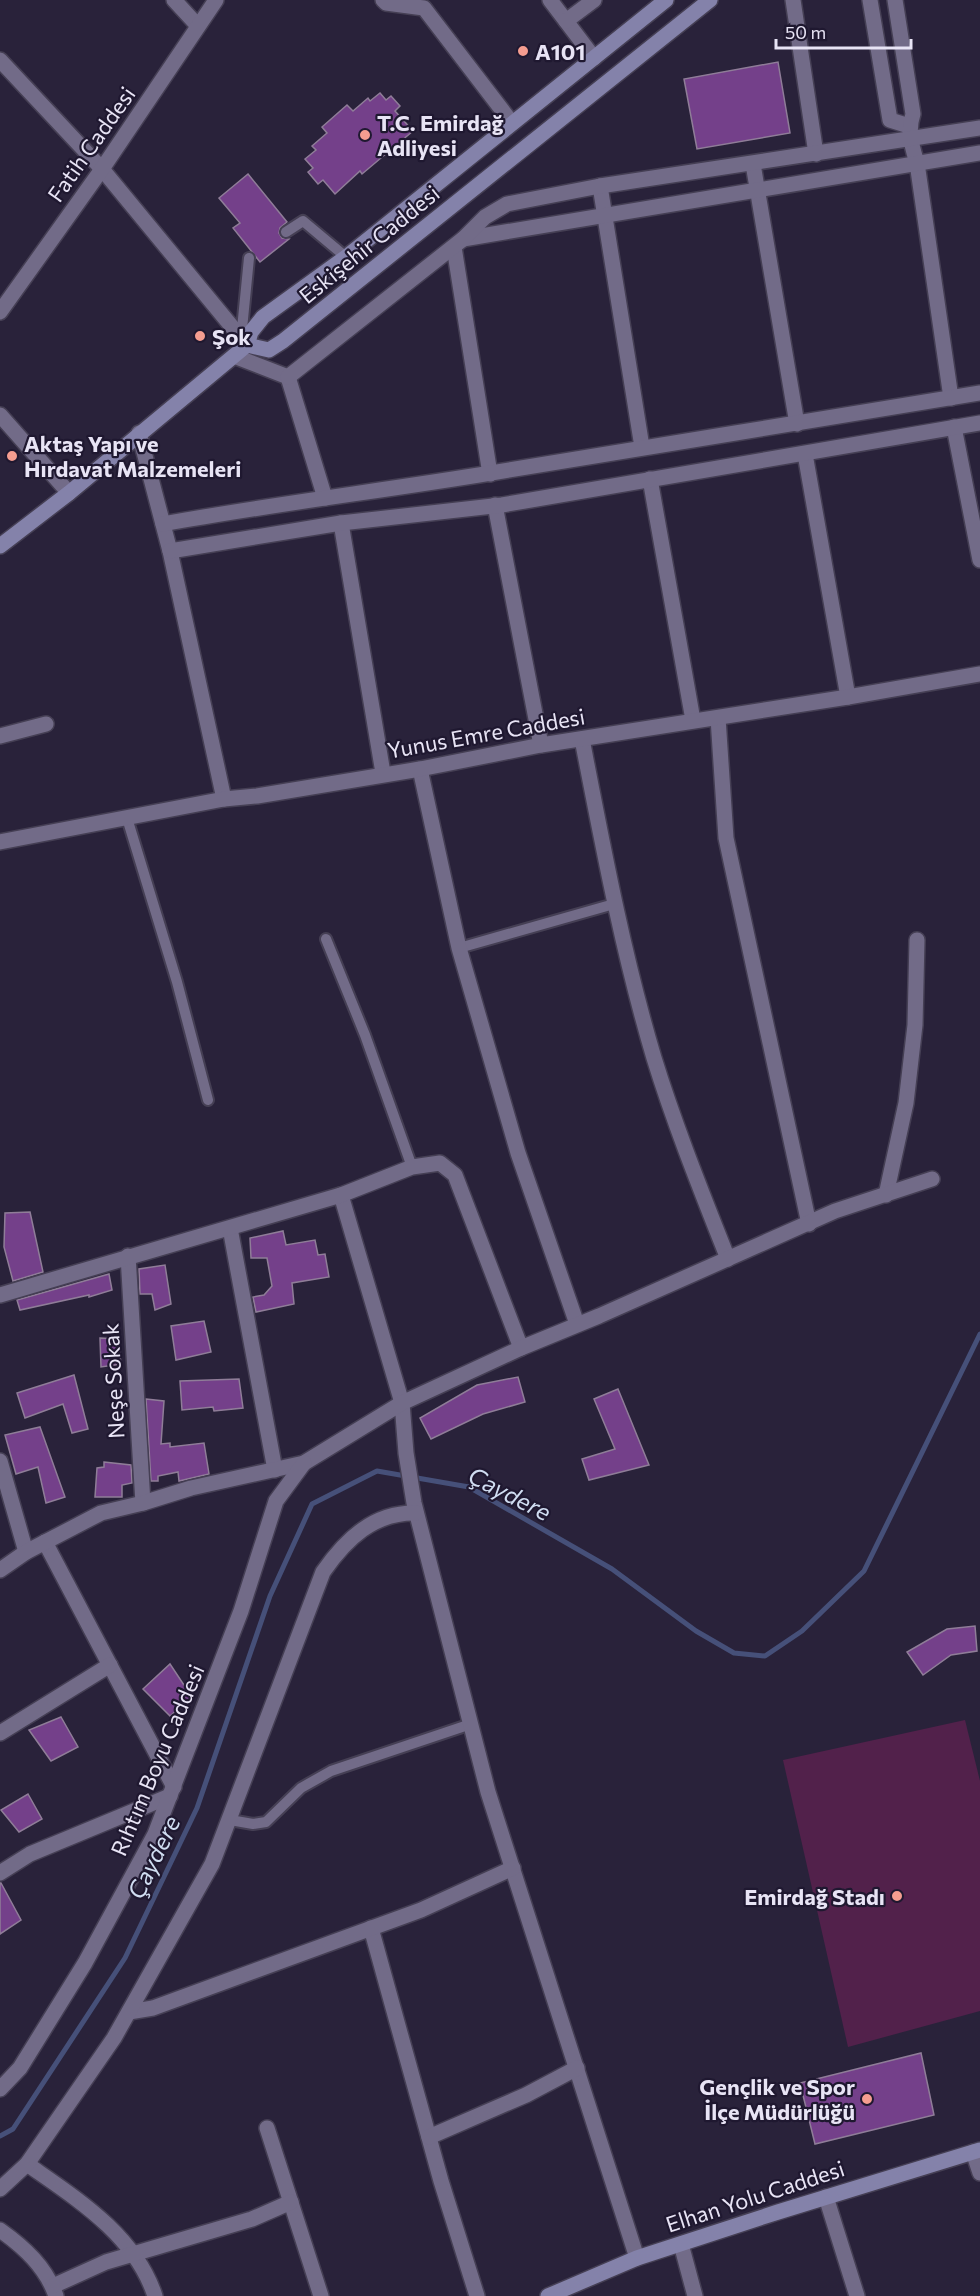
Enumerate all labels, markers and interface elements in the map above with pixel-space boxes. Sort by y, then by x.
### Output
scale bar [776,12,911,50]
text: 50 m [785,21,826,43]
place label: A101 [535,38,585,65]
marker: A101 [516,44,530,58]
street label: Fatih Caddesi [41,81,141,207]
place label: T.C. Emirdağ Adliyesi [377,109,504,161]
marker: T.C. Emirdağ Adliyesi [358,128,372,142]
street label: Eskişehir Caddesi [293,179,445,309]
place label: Şok [212,323,251,350]
marker: Şok [193,329,207,343]
place label: Aktaş Yapı ve Hırdavat Malzemeleri [24,430,241,482]
marker: Aktaş Yapı ve Hırdavat Malzemeleri [5,449,19,463]
street label: Yunus Emre Caddesi [385,702,587,764]
street label: Neşe Sokak [96,1323,130,1439]
water label: Çaydere [464,1460,557,1526]
street label: Rıhtım Boyu Caddesi [104,1660,210,1860]
water label: Çaydere [120,1810,186,1903]
place label: Emirdağ Stadı [744,1883,885,1910]
marker: Emirdağ Stadı [890,1889,904,1903]
place label: Gençlik ve Spor İlçe Müdürlüğü [699,2073,855,2125]
marker: Gençlik ve Spor İlçe Müdürlüğü [860,2092,874,2106]
street label: Elhan Yolu Caddesi [662,2154,848,2238]

